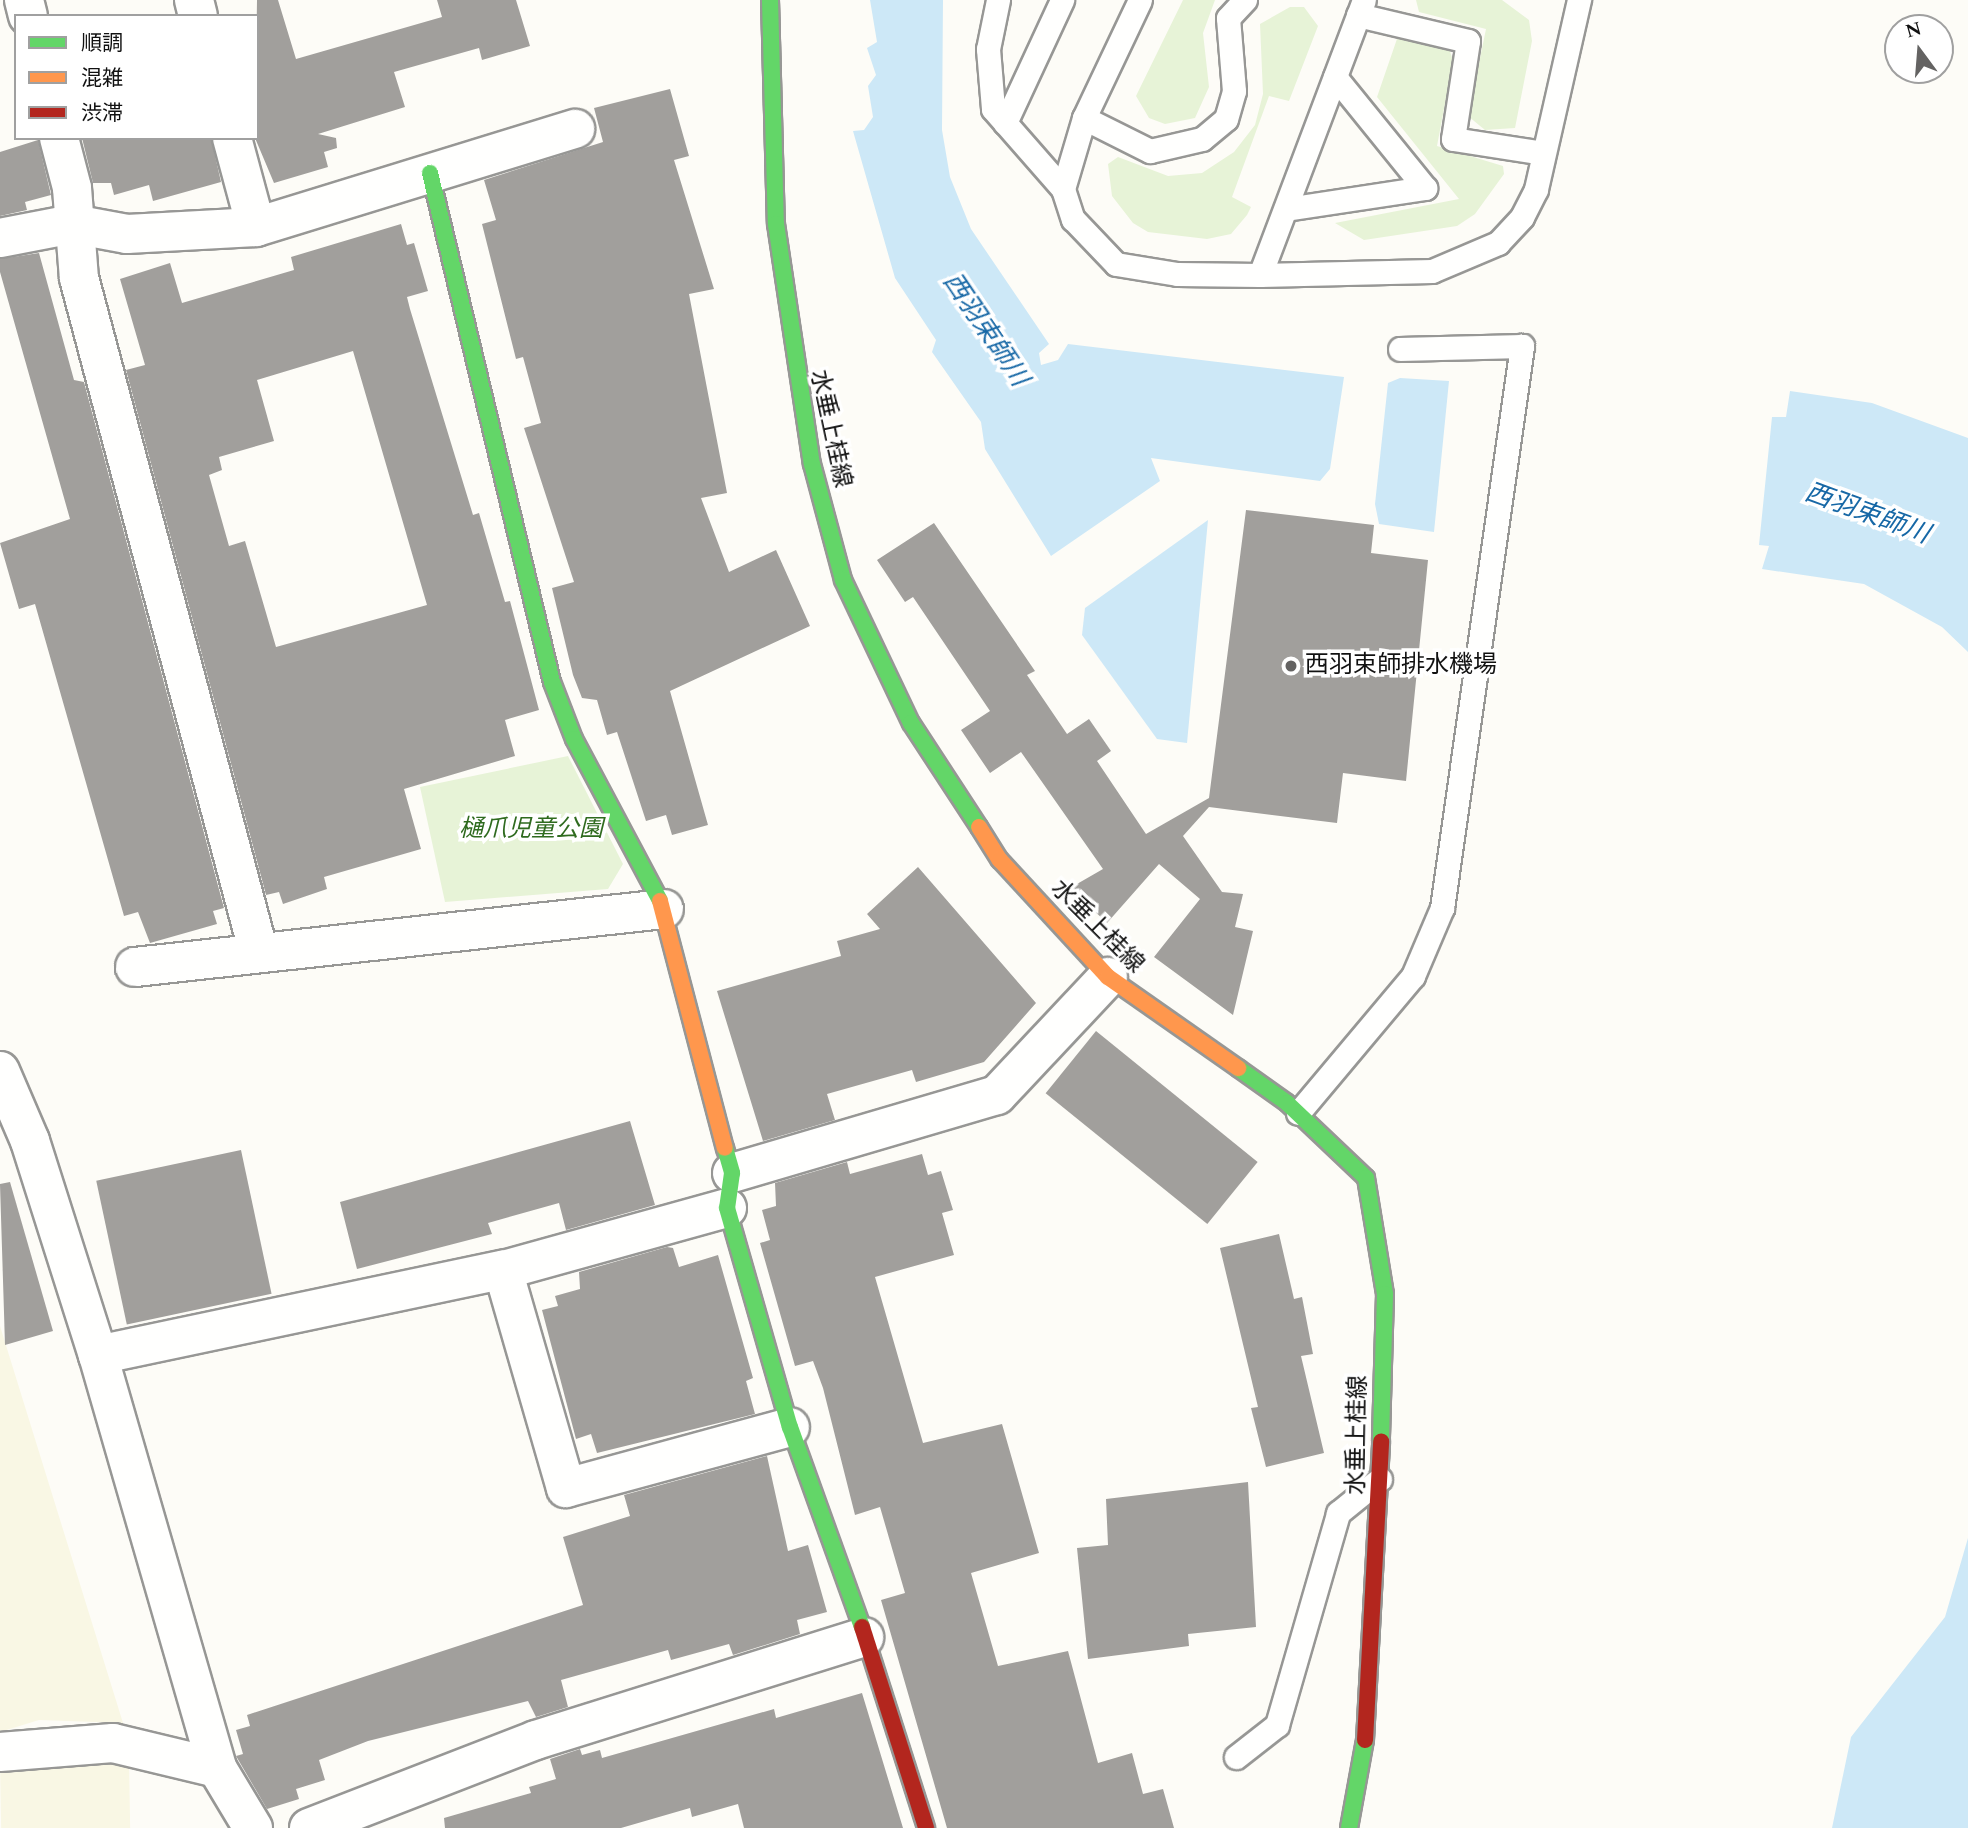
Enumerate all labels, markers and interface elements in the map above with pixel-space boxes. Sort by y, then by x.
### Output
legend [14,14,259,140]
north arrow [1884,14,1954,84]
text: N [1902,14,1925,46]
text: 順調 [81,28,123,60]
text: 混雑 [81,63,123,95]
text: 渋滞 [81,98,123,130]
water label: 西羽束師川 [936,267,1034,393]
street label: 水垂上桂線 [803,367,857,491]
water label: 西羽束師川 [1801,477,1933,551]
place label: 西羽束師排水機場 [1305,652,1497,680]
marker: 西羽束師排水機場 [1283,658,1299,674]
park label: 樋爪児童公園 [459,816,603,844]
street label: 水垂上桂線 [1044,874,1150,980]
street label: 水垂上桂線 [1343,1375,1373,1495]

